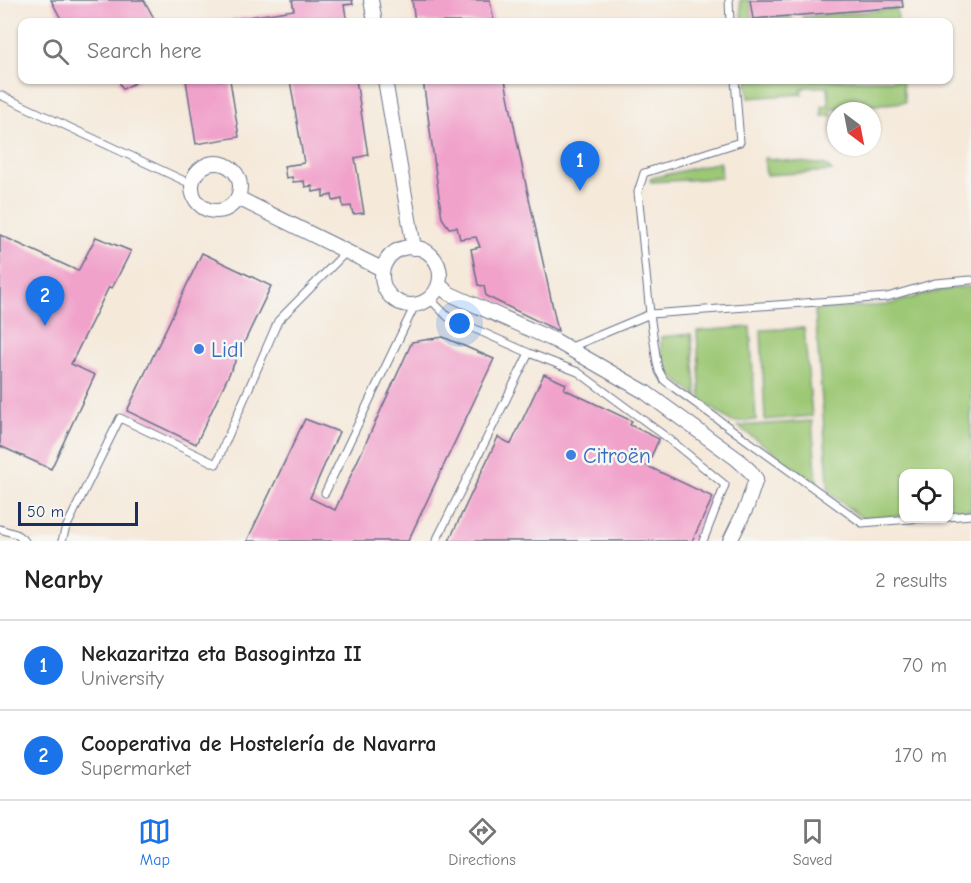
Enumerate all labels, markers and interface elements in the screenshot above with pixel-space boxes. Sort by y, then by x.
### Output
search box [18,18,953,84]
icon: search [39,35,72,68]
text: Search here [87,38,202,64]
north arrow [827,102,881,156]
pin: 1 [560,142,600,191]
pin: 2 [26,276,64,326]
your location [445,309,474,338]
place label: Lidl [211,337,243,363]
marker: Lidl [192,342,206,356]
place label: Citroën [583,443,651,469]
marker: Citroën [564,448,578,462]
map controls [899,469,953,523]
button: locate [899,469,953,523]
scale bar [18,499,138,526]
text: 50 m [27,503,64,521]
text: Nearby [24,565,103,595]
text: 2 results [875,569,947,592]
text: Nekazaritza eta Basogintza II [81,641,362,667]
text: 1 [40,654,47,677]
text: 70 m [902,654,947,677]
text: University [81,667,164,690]
text: Cooperativa de Hostelería de Navarra [81,731,437,757]
text: 2 [39,744,48,767]
text: 170 m [894,744,947,767]
text: Supermarket [81,757,191,780]
tab: Map [138,815,171,869]
tab: Directions [448,815,516,869]
tab: Saved [793,815,833,869]

